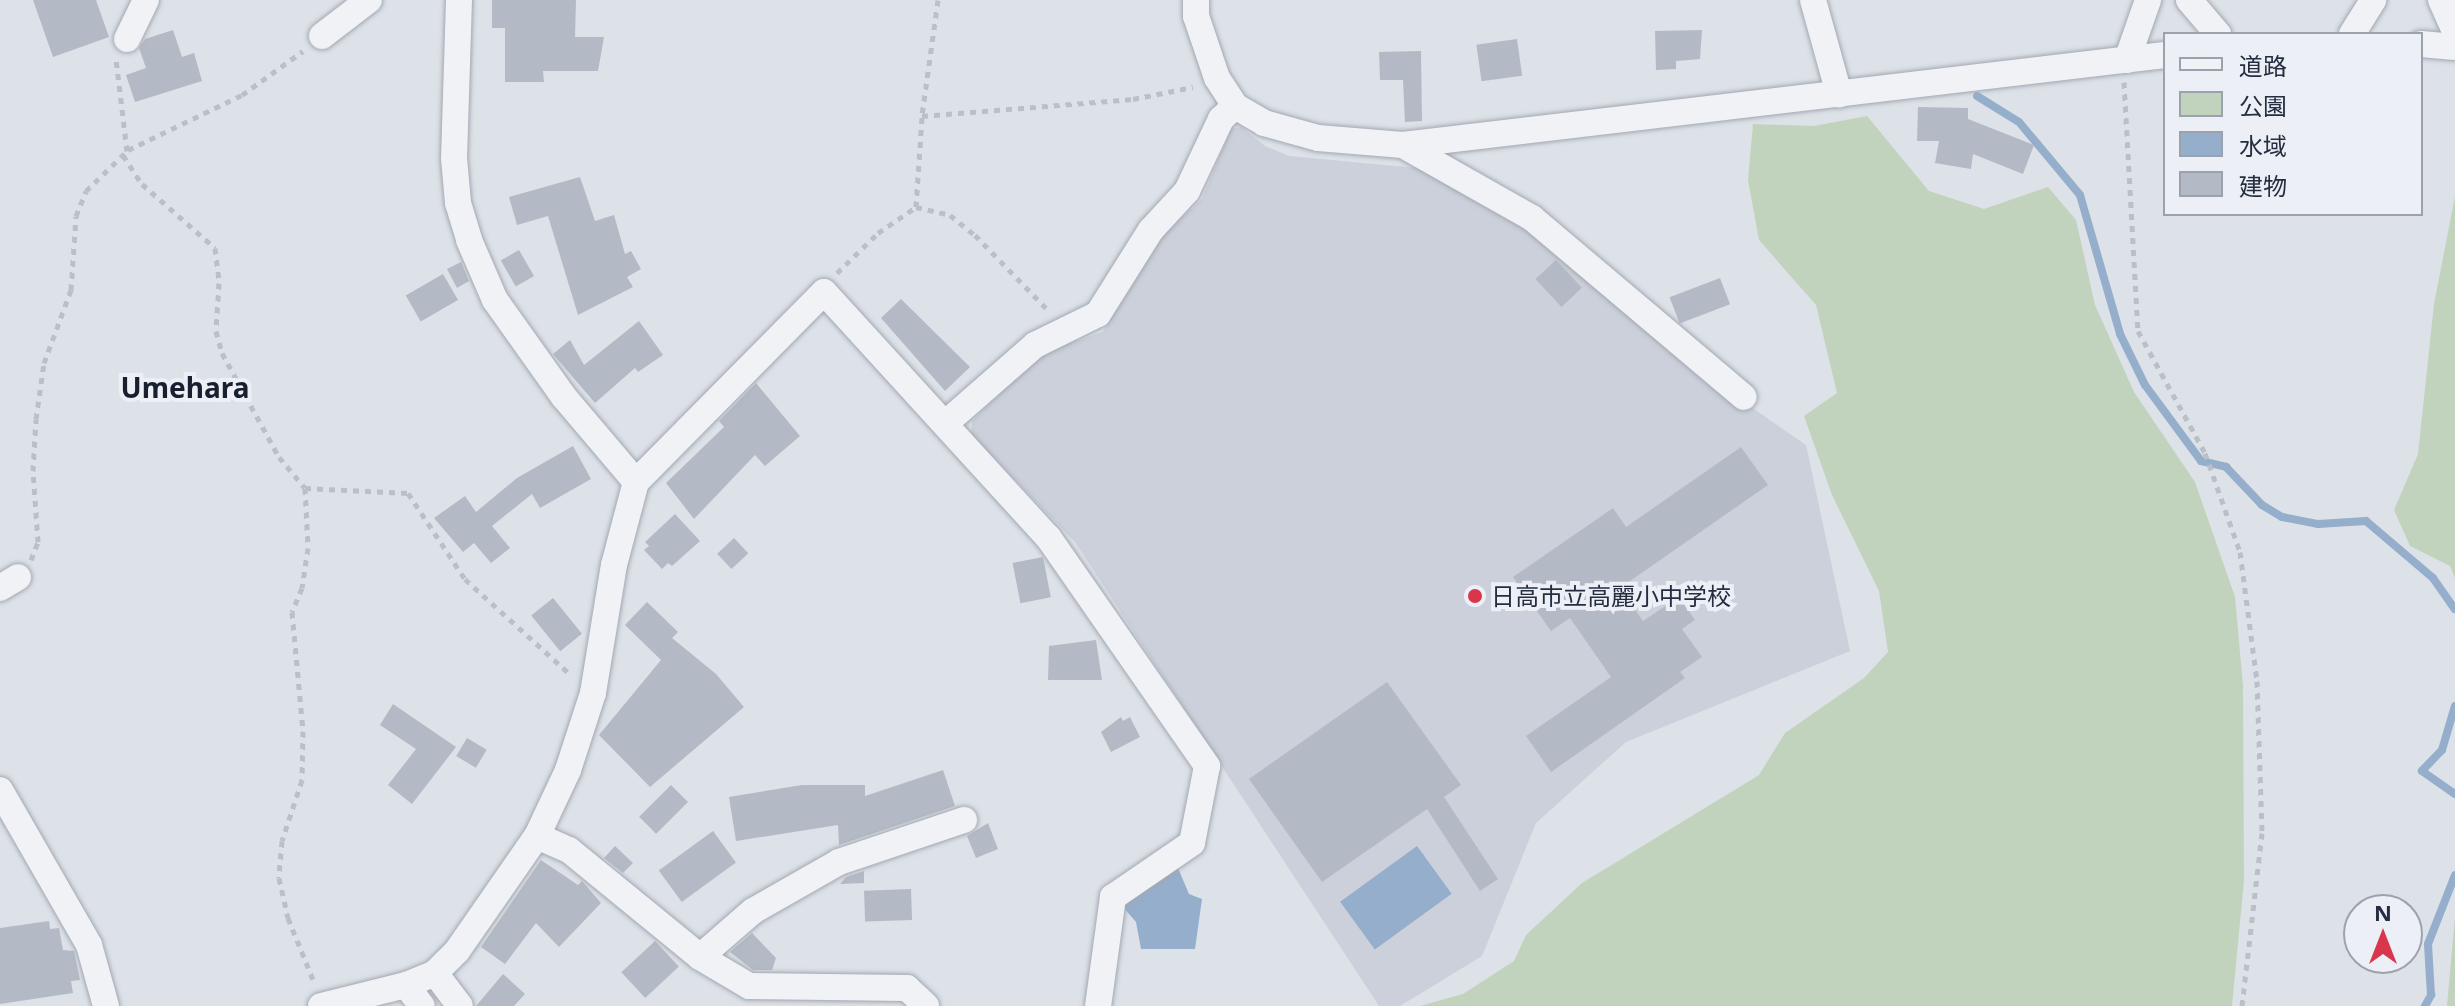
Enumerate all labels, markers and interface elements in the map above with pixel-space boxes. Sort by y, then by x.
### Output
legend [2163,32,2423,216]
text: 道路 [2239,49,2287,82]
text: 公園 [2239,89,2287,122]
text: 水域 [2239,129,2287,162]
text: 建物 [2239,169,2287,202]
district label: Umehara [121,370,249,404]
place label: 日高市立高麗小中学校 [1491,582,1731,610]
marker: 日高市立高麗小中学校 [1466,587,1484,605]
north arrow [2343,894,2423,974]
text: N [2374,897,2392,927]

